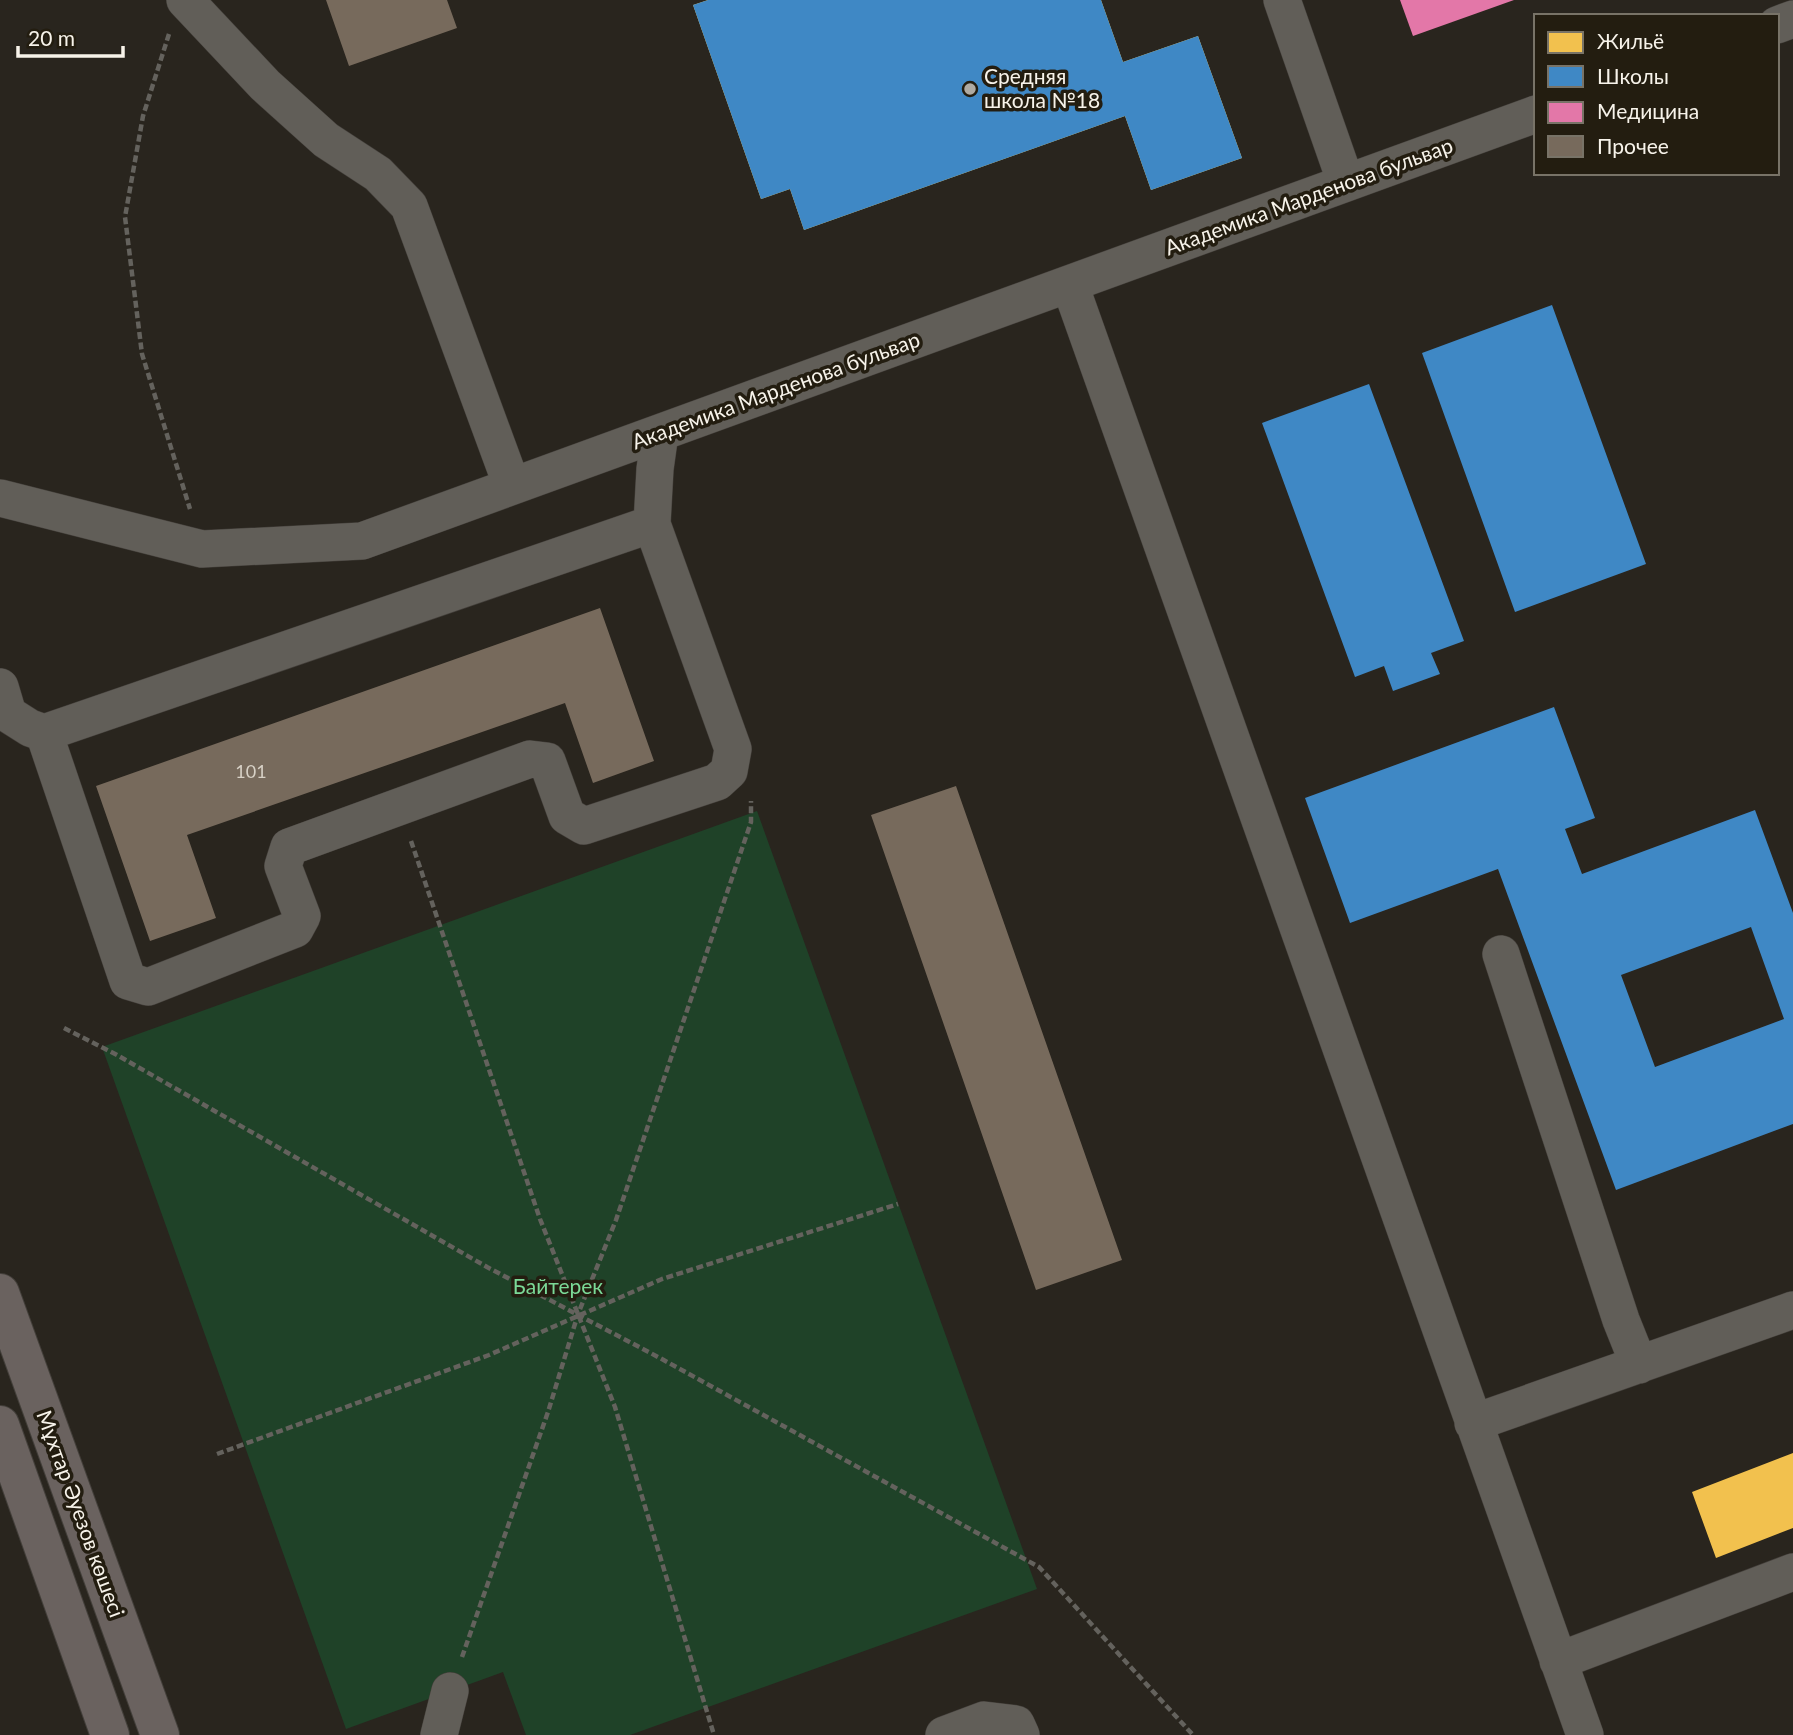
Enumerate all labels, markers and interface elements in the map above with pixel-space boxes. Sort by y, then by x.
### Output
scale bar [18,14,122,58]
legend [1534,14,1779,175]
text: 20 m [28,25,75,50]
text: Жильё [1597,28,1664,53]
place label: Средняя школа №18 [984,63,1100,112]
text: Школы [1597,63,1669,88]
marker: Средняя школа №18 [962,81,978,97]
text: Медицина [1597,98,1699,123]
street label: Академика Марденова бульвар [1161,132,1456,259]
text: Прочее [1597,133,1669,158]
street label: Академика Марденова бульвар [628,326,923,453]
house number: 101 [235,760,267,782]
park label: Байтерек [513,1273,603,1298]
street label: Мұхтар Әуезов көшесі [32,1407,131,1620]

